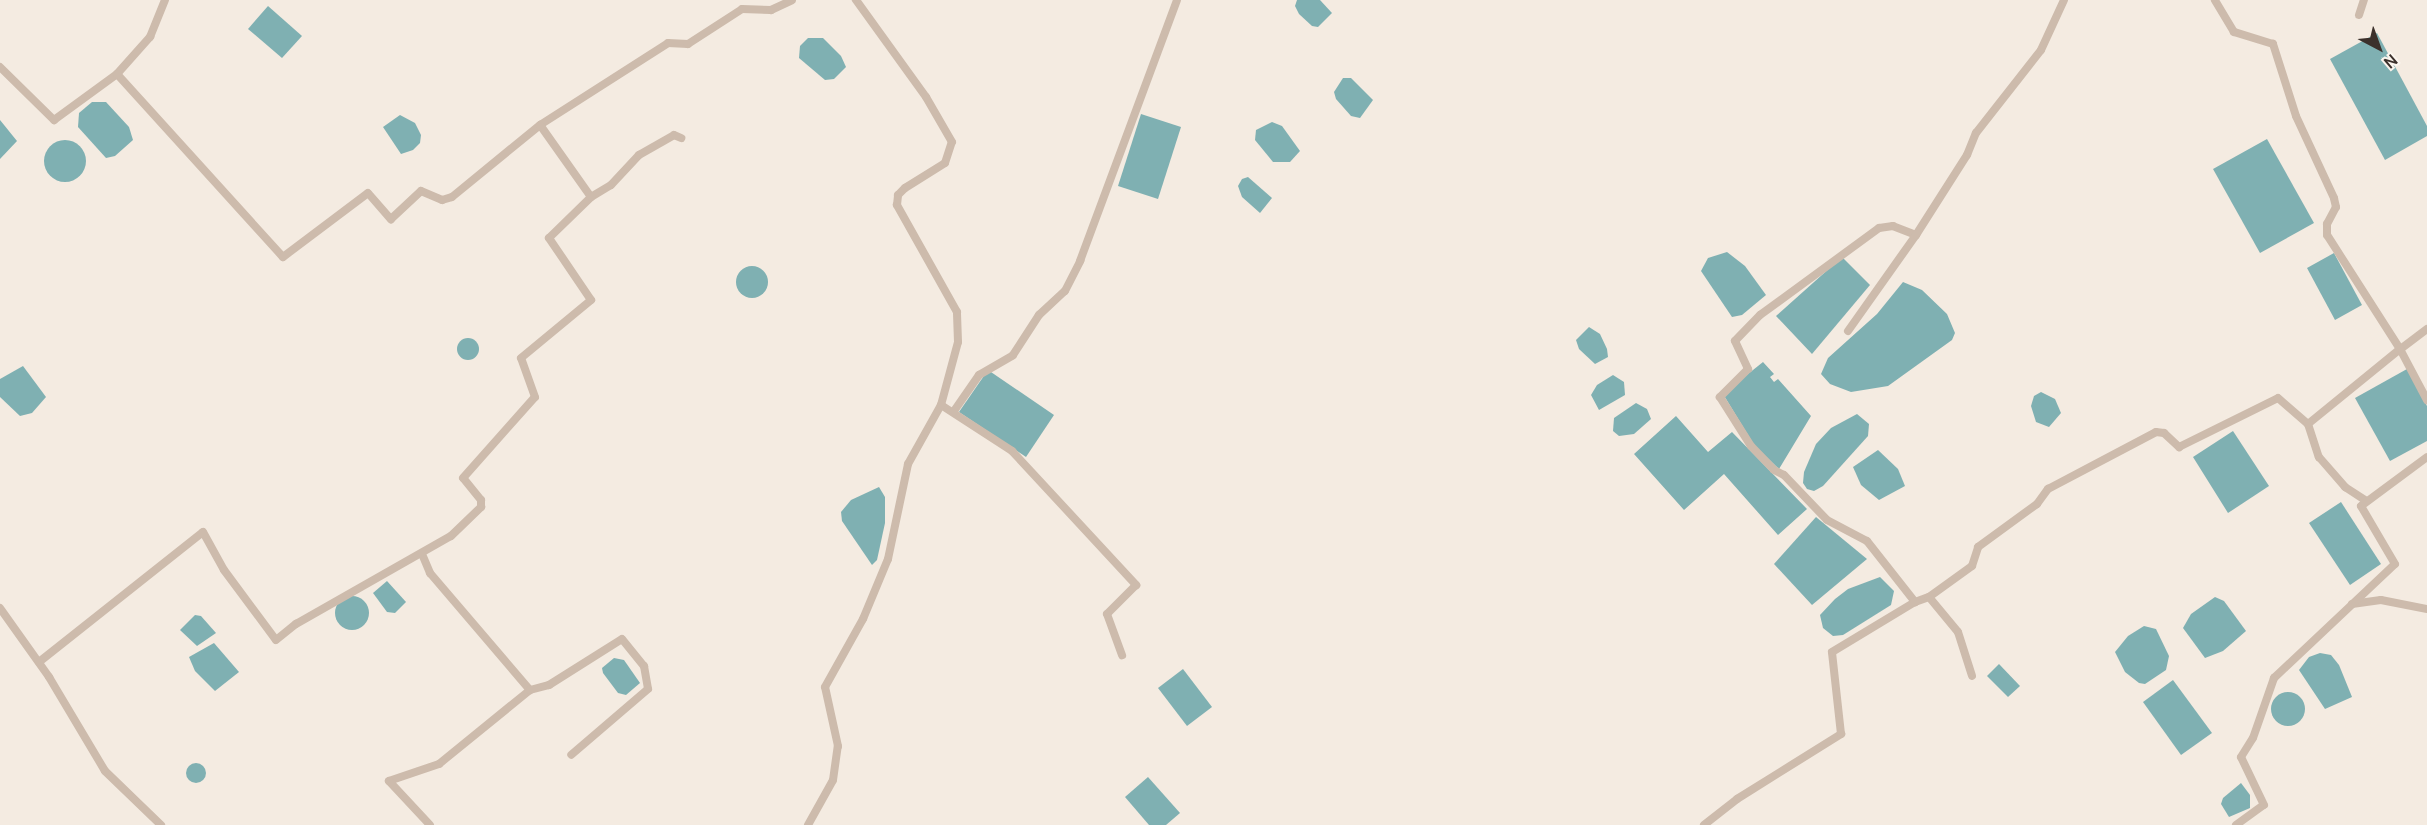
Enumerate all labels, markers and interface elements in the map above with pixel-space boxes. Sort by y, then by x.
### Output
north arrow [2349,18,2409,78]
text: N [2379,50,2402,74]

